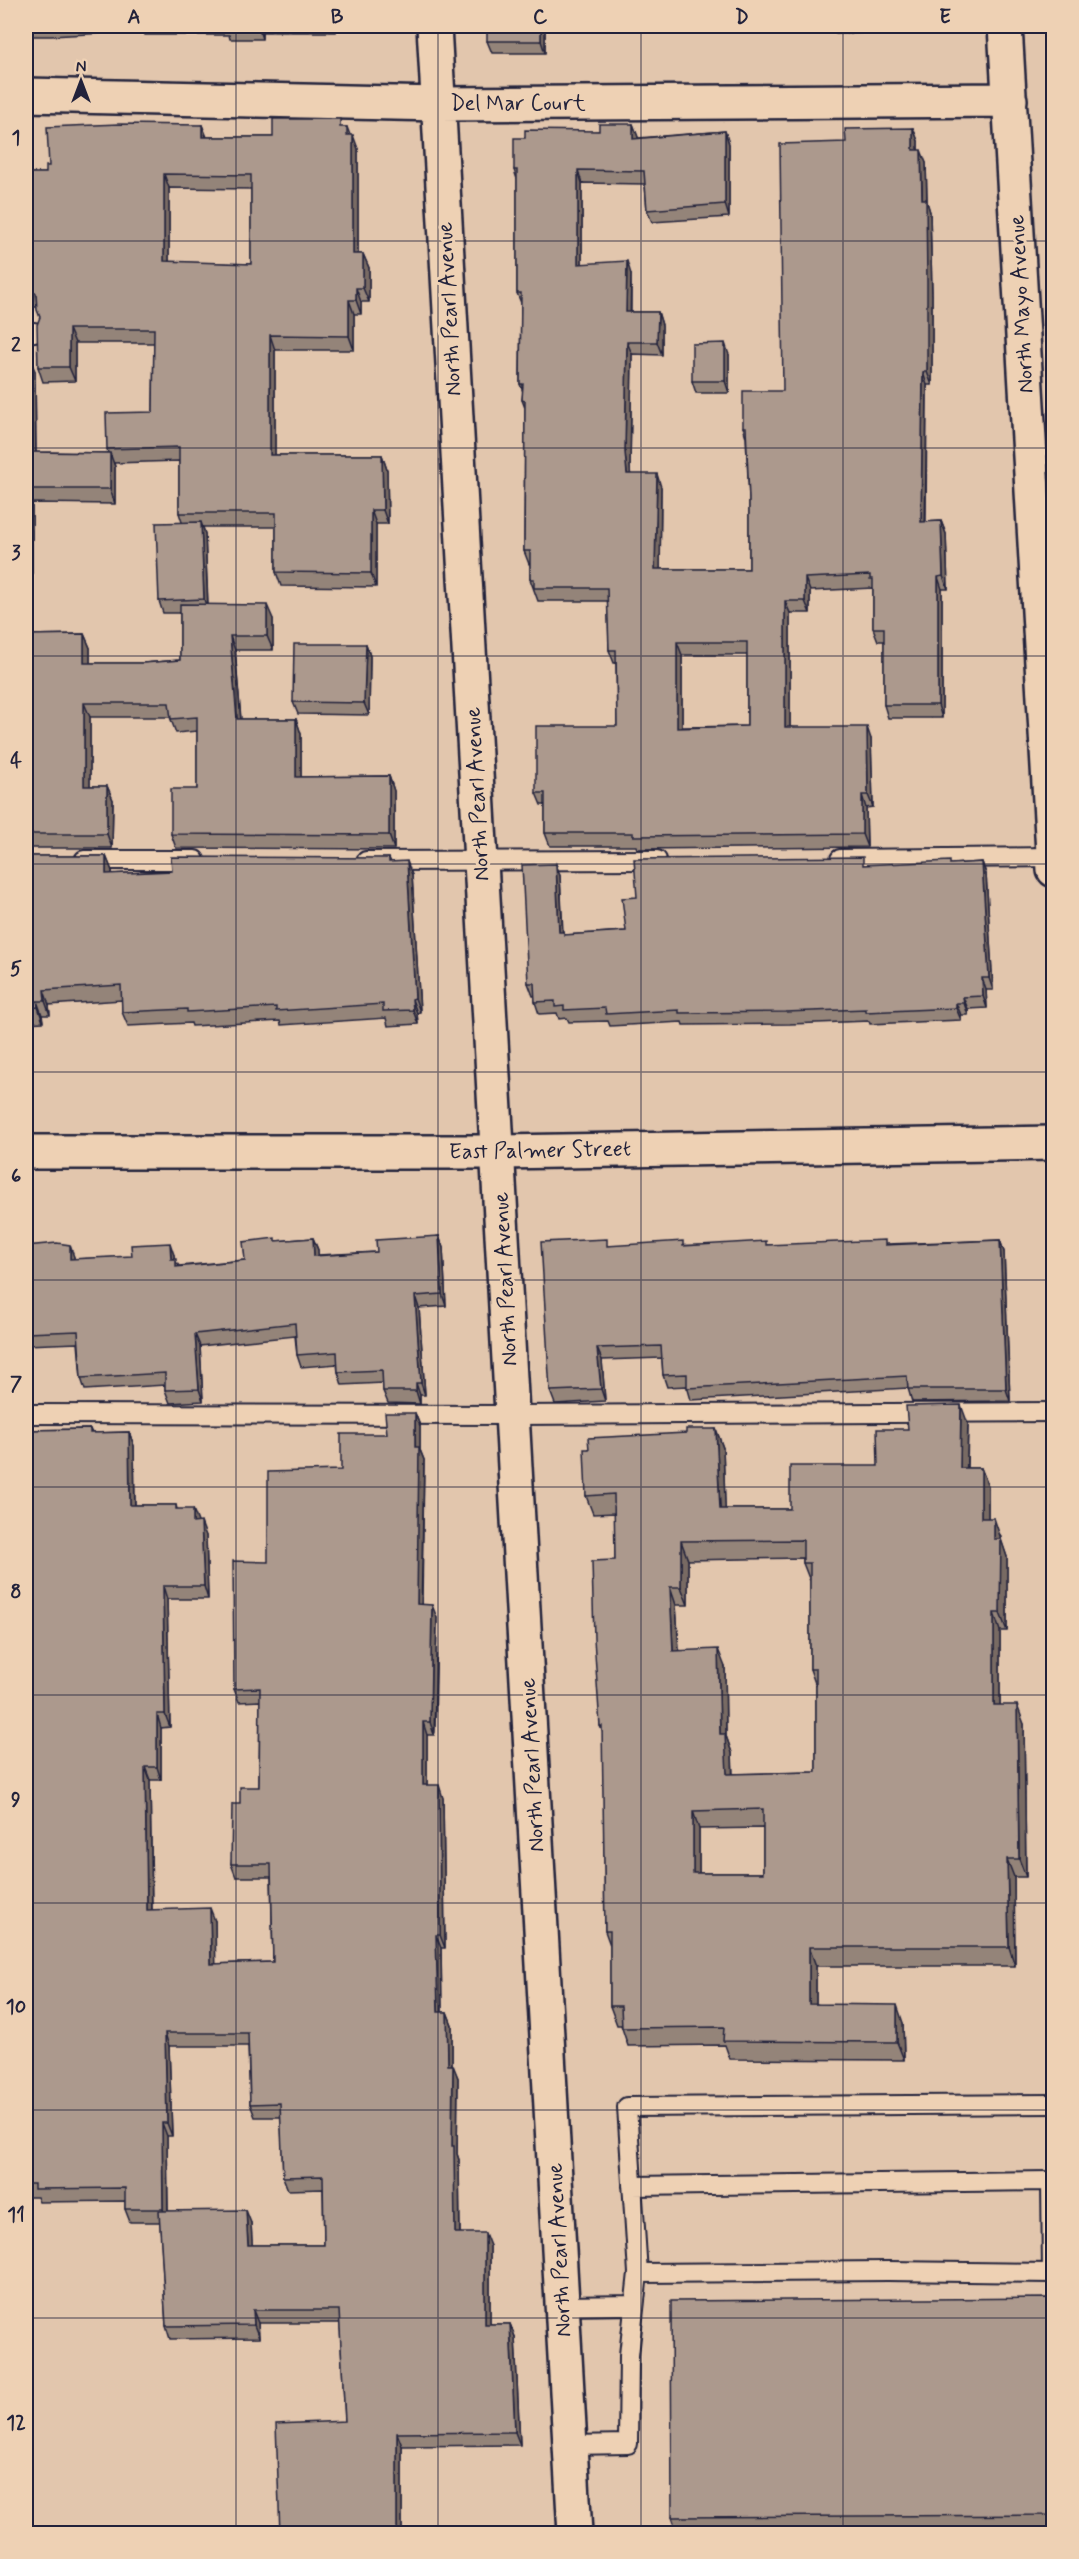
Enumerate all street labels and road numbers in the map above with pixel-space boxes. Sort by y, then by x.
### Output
street label: Del Mar Court [450,90,586,118]
street label: North Mayo Avenue [1003,214,1041,394]
street label: North Pearl Avenue [431,221,469,397]
street label: North Pearl Avenue [459,706,497,882]
street label: East Palmer Street [449,1135,631,1167]
street label: North Pearl Avenue [487,1191,525,1367]
street label: North Pearl Avenue [514,1677,552,1853]
street label: North Pearl Avenue [541,2162,579,2338]

